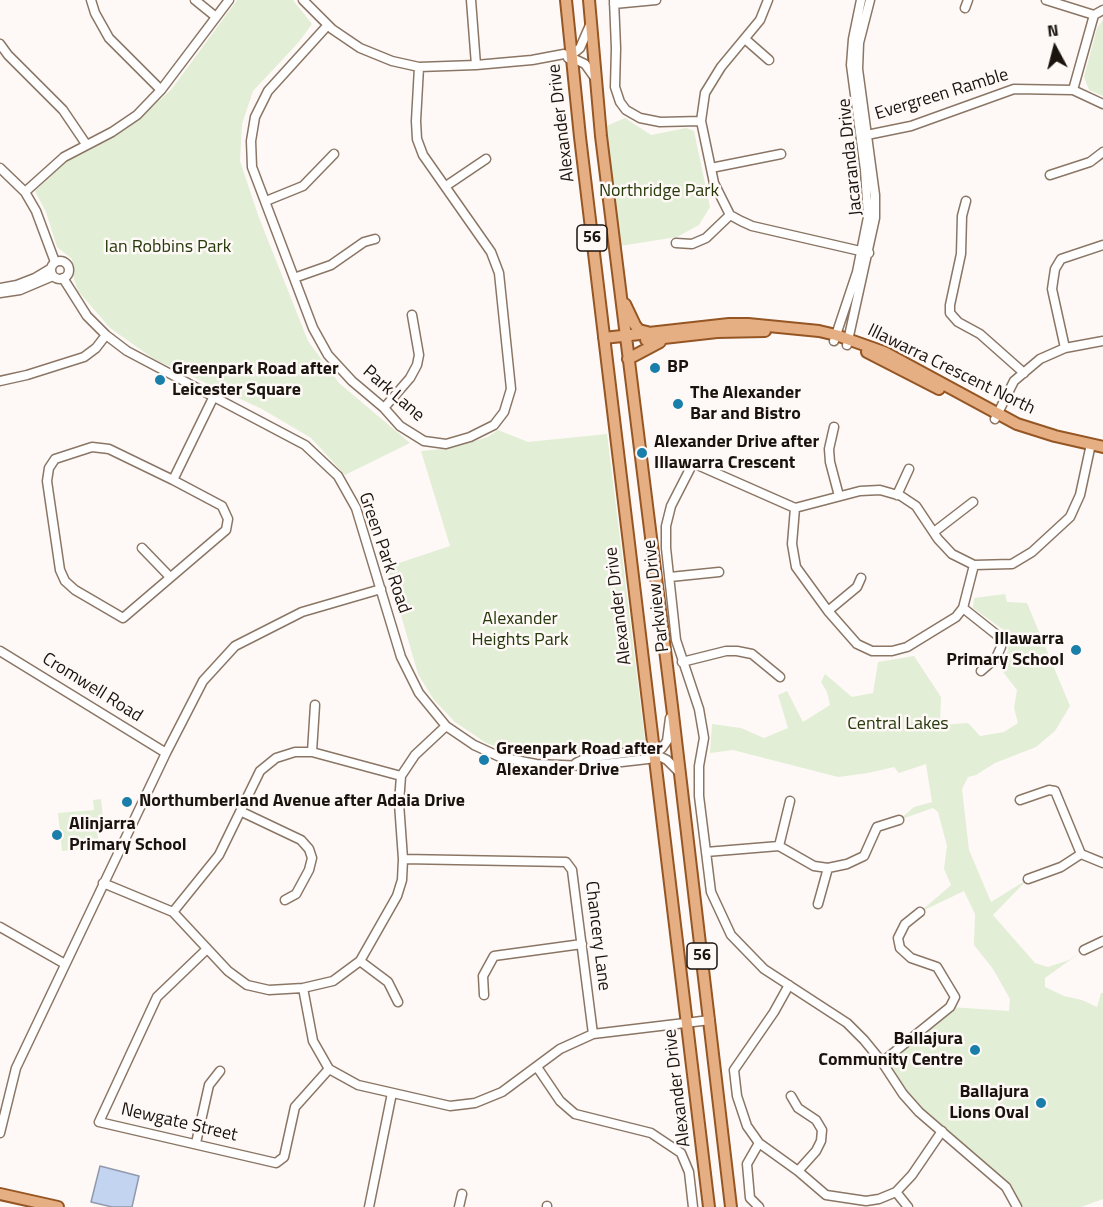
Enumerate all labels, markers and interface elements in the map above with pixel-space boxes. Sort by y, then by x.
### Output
north arrow [1025,18,1085,78]
text: N [1046,18,1060,43]
street label: Alexander Drive [544,63,580,183]
street label: Evergreen Ramble [873,64,1011,126]
street label: Jacaranda Drive [834,97,868,217]
park label: Northridge Park [599,181,719,203]
road number: 56 [577,225,607,251]
park label: Ian Robbins Park [105,237,231,259]
street label: Illawarra Crescent North [864,320,1038,420]
place label: BP [667,357,689,379]
place label: Greenpark Road after Leicester Square [172,359,339,401]
street label: Park Lane [358,361,428,427]
marker: BP [648,361,662,375]
marker: Greenpark Road after Leicester Square [153,373,167,387]
place label: The Alexander Bar and Bistro [690,383,801,426]
marker: The Alexander Bar and Bistro [671,397,685,411]
place label: Alexander Drive after Illawarra Crescent [654,432,819,474]
marker: Alexander Drive after Illawarra Crescent [635,446,649,460]
street label: Green Park Road [353,490,415,616]
street label: Parkview Drive [639,539,675,653]
street label: Alexander Drive [601,546,637,666]
park label: Alexander Heights Park [471,609,569,652]
place label: Illawarra Primary School [946,629,1064,672]
marker: Illawarra Primary School [1069,643,1083,657]
street label: Cromwell Road [38,649,146,727]
park label: Central Lakes [847,714,949,736]
place label: Greenpark Road after Alexander Drive [496,739,663,782]
marker: Greenpark Road after Alexander Drive [477,753,491,767]
place label: Northumberland Avenue after Adaia Drive [139,791,465,813]
marker: Northumberland Avenue after Adaia Drive [120,795,134,809]
place label: Alinjarra Primary School [69,814,187,856]
marker: Alinjarra Primary School [50,828,64,842]
street label: Chancery Lane [580,880,614,992]
road number: 56 [687,943,717,969]
street label: Alexander Drive [660,1028,696,1148]
place label: Ballajura Community Centre [818,1029,963,1072]
marker: Ballajura Community Centre [968,1043,982,1057]
place label: Ballajura Lions Oval [949,1082,1029,1124]
marker: Ballajura Lions Oval [1034,1096,1048,1110]
street label: Newgate Street [119,1099,239,1147]

